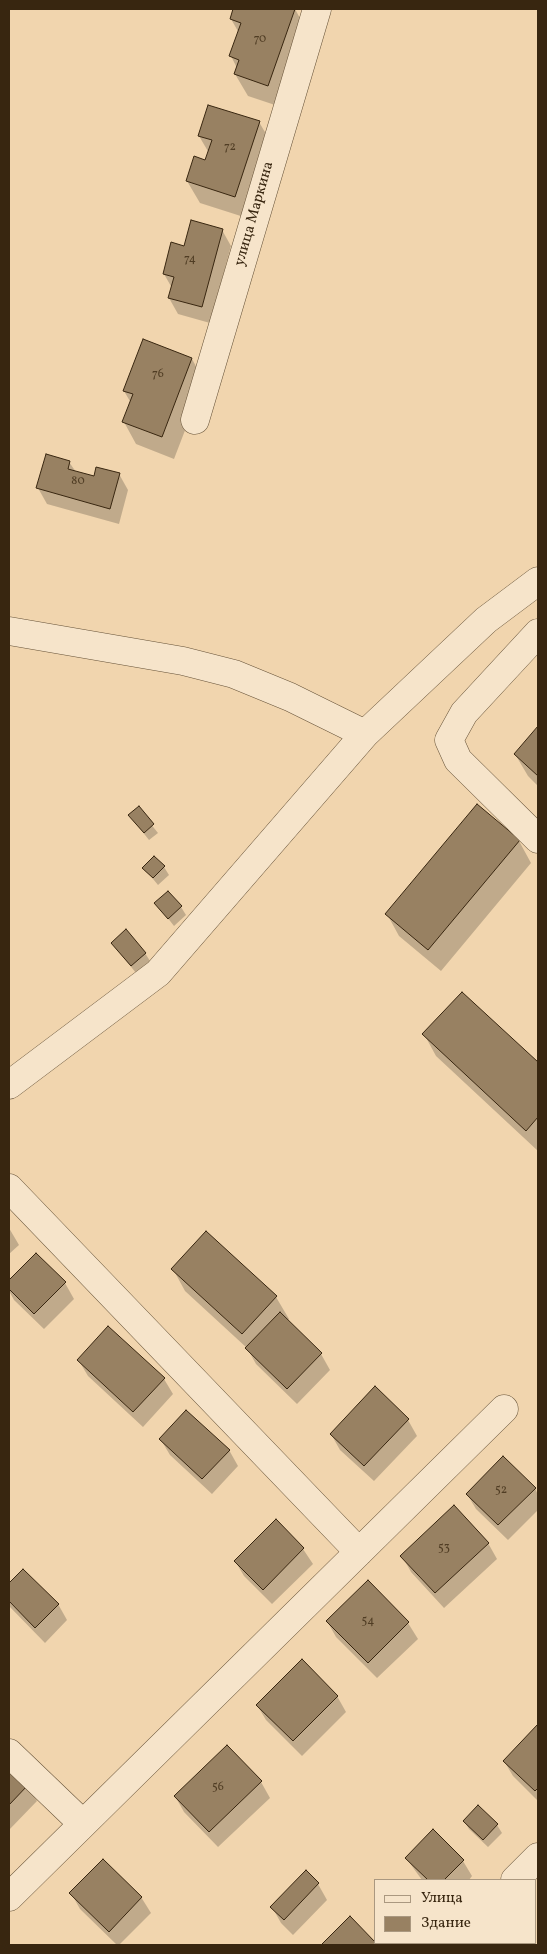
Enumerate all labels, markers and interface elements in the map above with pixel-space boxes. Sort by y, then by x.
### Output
house number: 70 [254,33,266,47]
house number: 72 [224,141,236,155]
street label: улица Маркина [231,160,279,268]
house number: 74 [184,253,196,267]
house number: 76 [152,368,164,382]
house number: 80 [71,475,85,489]
house number: 52 [495,1484,507,1498]
house number: 53 [438,1542,450,1556]
house number: 54 [362,1615,374,1629]
house number: 56 [212,1781,224,1795]
legend [374,1879,537,1944]
text: Улица [421,1888,463,1909]
text: Здание [421,1913,471,1934]

